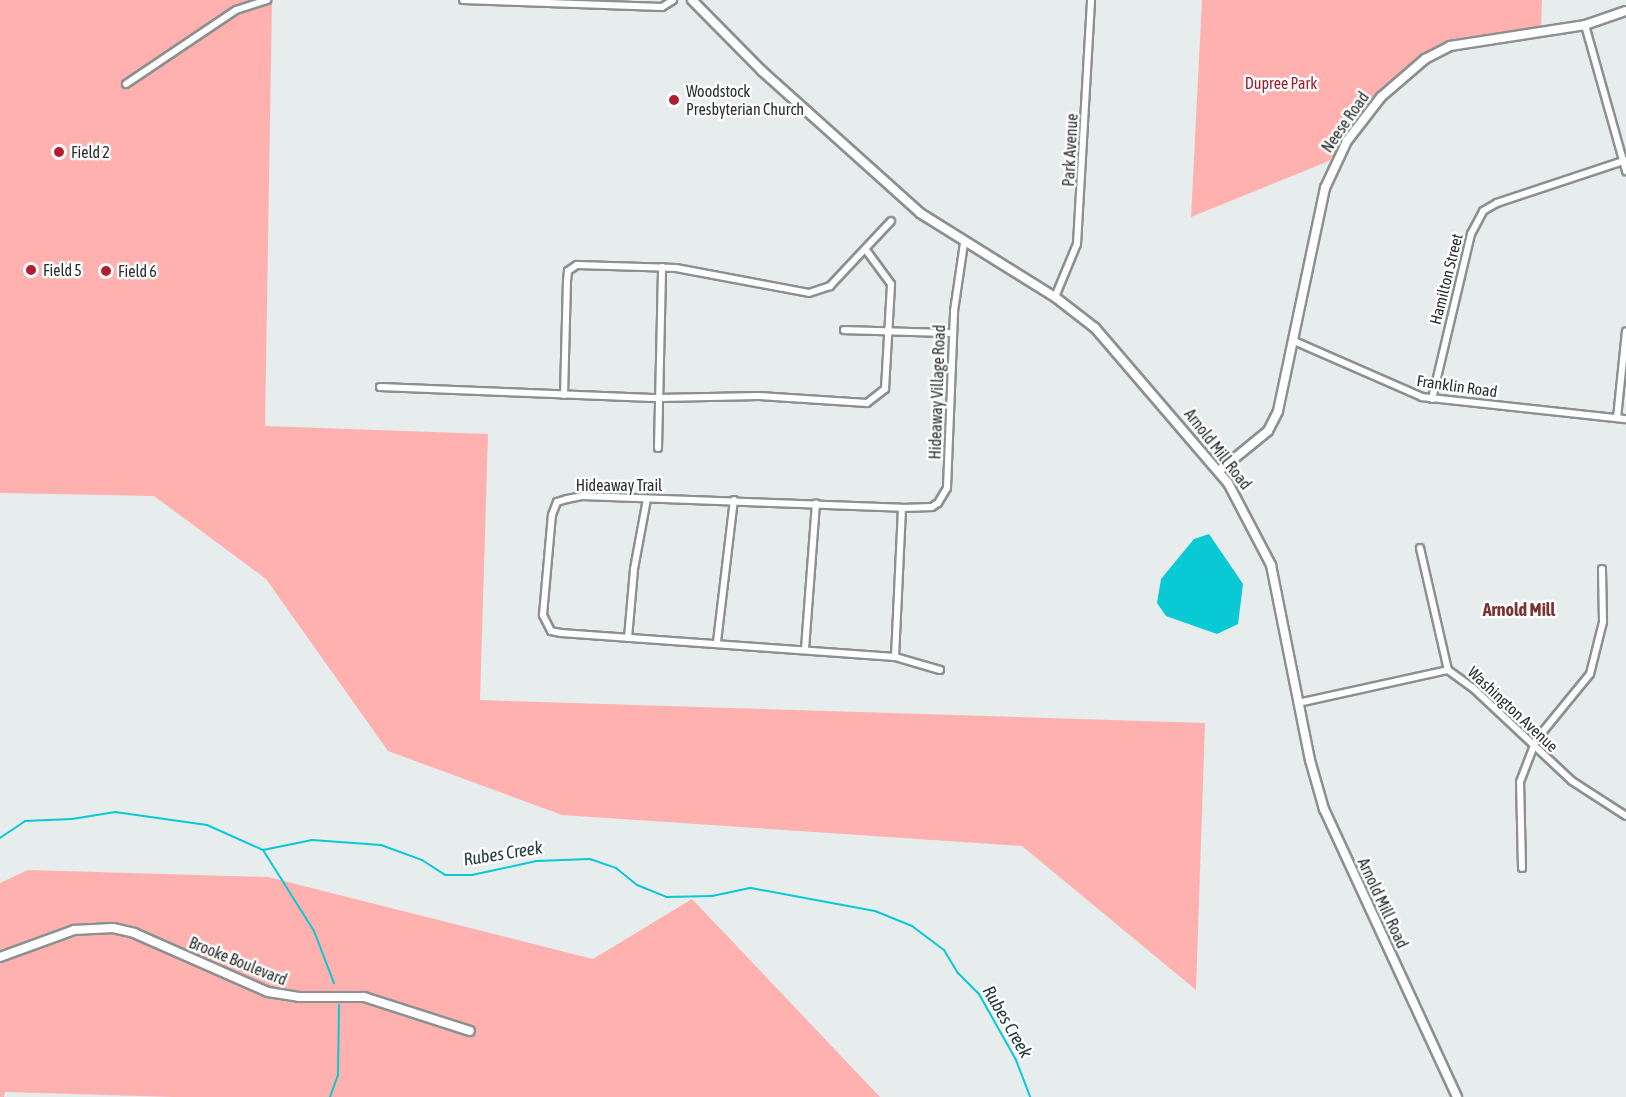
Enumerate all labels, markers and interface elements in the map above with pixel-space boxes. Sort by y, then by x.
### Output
park label: Dupree Park [1245,73,1317,93]
place label: Woodstock Presbyterian Church [686,81,804,119]
street label: Neese Road [1317,88,1373,156]
marker: Woodstock Presbyterian Church [667,93,681,107]
street label: Park Avenue [1058,113,1082,187]
place label: Field 2 [71,142,110,162]
marker: Field 2 [52,145,66,159]
street label: Hamilton Street [1425,231,1467,327]
place label: Field 5 [43,260,82,280]
place label: Field 6 [118,261,157,281]
marker: Field 5 [24,263,38,277]
marker: Field 6 [99,264,113,278]
street label: Hideaway Village Road [925,324,949,460]
street label: Franklin Road [1415,371,1499,401]
street label: Arnold Mill Road [1180,405,1256,493]
street label: Hideaway Trail [576,475,662,495]
district label: Arnold Mill [1483,599,1555,621]
street label: Washington Avenue [1464,662,1562,756]
water label: Rubes Creek [462,837,544,871]
street label: Arnold Mill Road [1354,855,1412,951]
street label: Brooke Boulevard [186,933,290,989]
water label: Rubes Creek [978,982,1036,1062]

